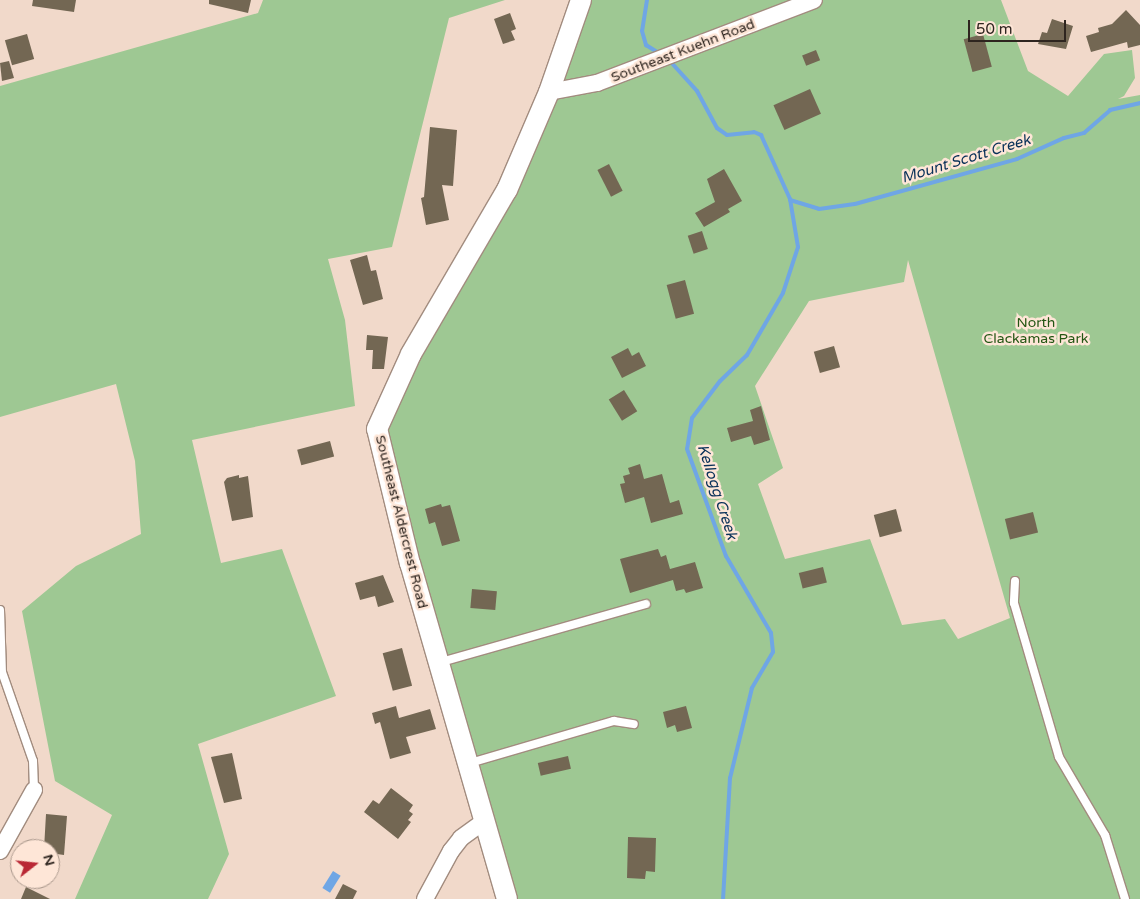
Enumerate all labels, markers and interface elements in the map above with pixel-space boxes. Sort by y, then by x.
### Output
scale bar [970,10,1068,42]
street label: Southeast Kuehn Road [609,16,757,86]
text: 50 m [976,20,1013,38]
water label: Mount Scott Creek [899,131,1033,187]
park label: North Clackamas Park [984,315,1088,348]
street label: Southeast Aldercrest Road [371,434,431,610]
water label: Kellogg Creek [693,442,741,542]
north arrow [10,839,60,889]
text: N [39,852,59,868]

